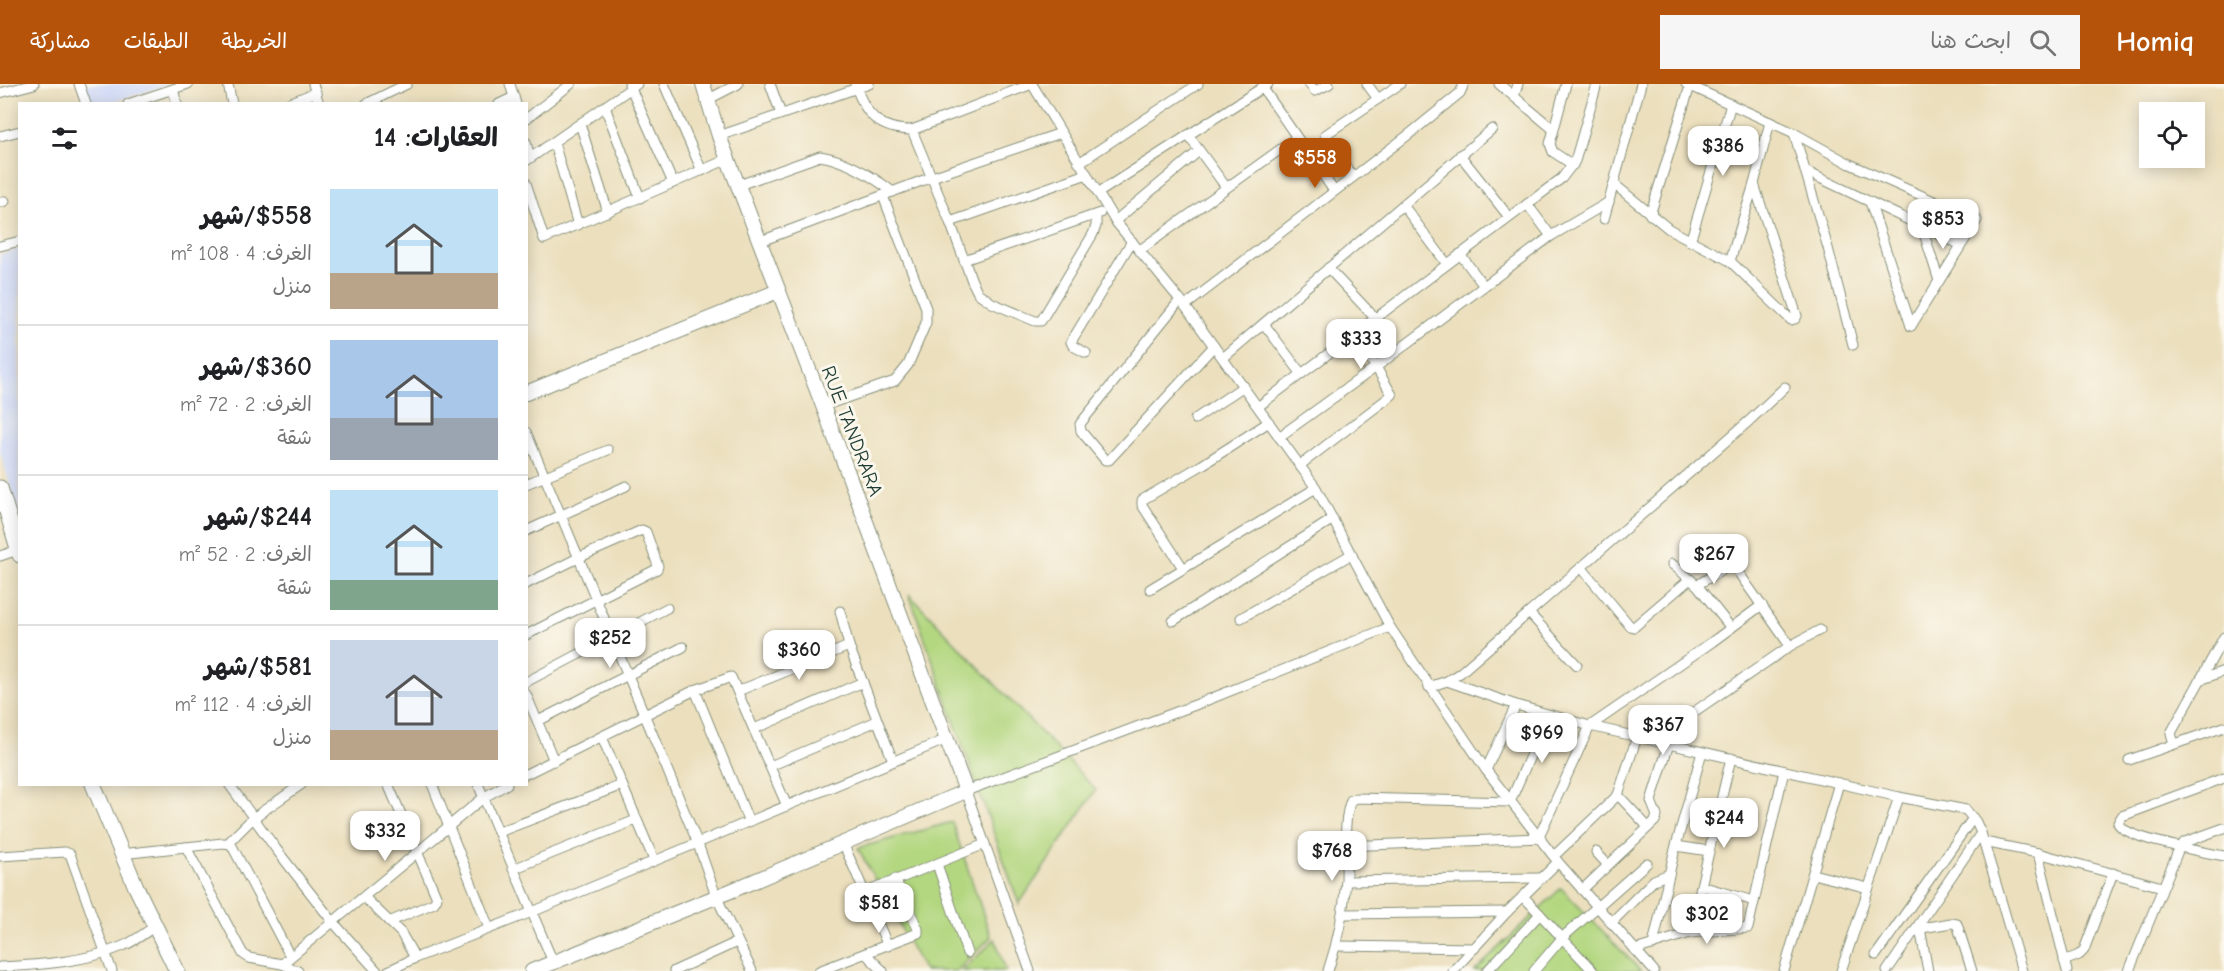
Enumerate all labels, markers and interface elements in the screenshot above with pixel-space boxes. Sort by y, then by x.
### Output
search box [1660,15,2080,69]
icon: search [2026,26,2059,59]
text: Homiq [2116,26,2194,58]
text: ابحث هنا [1930,28,2011,54]
text: مشاركة [30,29,91,53]
text: الطبقات [124,29,189,53]
text: الخريطة [222,29,287,53]
map controls [2139,102,2205,168]
button: locate [2139,102,2205,168]
icon: filters [48,122,81,155]
text: العقارات: 14 [374,123,498,153]
pin: $386 [1687,126,1759,177]
text: $386 [1702,134,1744,157]
pin: $558 [1279,138,1351,189]
text: $558 [1293,146,1337,169]
pin: $853 [1907,199,1979,250]
text: $558/شهر [201,201,312,231]
text: $853 [1922,207,1964,230]
icon: home [378,213,450,285]
text: الغرف: 4 · 108 m² [170,242,312,265]
text: منزل [273,275,312,298]
pin: $333 [1325,319,1397,370]
text: $333 [1340,327,1382,350]
text: $360/شهر [200,352,312,382]
street label: RUE TANDRARA [817,363,888,500]
icon: home [378,364,450,436]
text: الغرف: 2 · 72 m² [180,393,312,416]
text: شقة [277,426,312,449]
text: $244/شهر [205,502,312,532]
icon: home [378,514,450,586]
pin: $267 [1678,534,1750,585]
text: $267 [1693,542,1735,565]
text: الغرف: 2 · 52 m² [179,543,312,566]
text: شقة [277,576,312,599]
pin: $252 [574,618,646,669]
text: $252 [589,626,631,649]
pin: $360 [763,630,835,681]
text: $360 [777,638,821,661]
text: $581/شهر [204,652,312,682]
icon: home [378,664,450,736]
text: الغرف: 4 · 112 m² [174,693,312,716]
pin: $367 [1627,705,1699,756]
pin: $969 [1506,713,1578,764]
text: $367 [1642,713,1684,736]
text: $969 [1520,721,1564,744]
text: منزل [273,726,312,749]
pin: $244 [1688,798,1760,849]
text: $244 [1704,806,1744,829]
pin: $332 [349,811,421,862]
text: $332 [364,819,406,842]
pin: $768 [1296,831,1368,882]
text: $768 [1312,839,1352,862]
pin: $581 [843,883,915,934]
text: $581 [859,891,899,914]
pin: $302 [1671,894,1743,945]
text: $302 [1685,902,1729,925]

